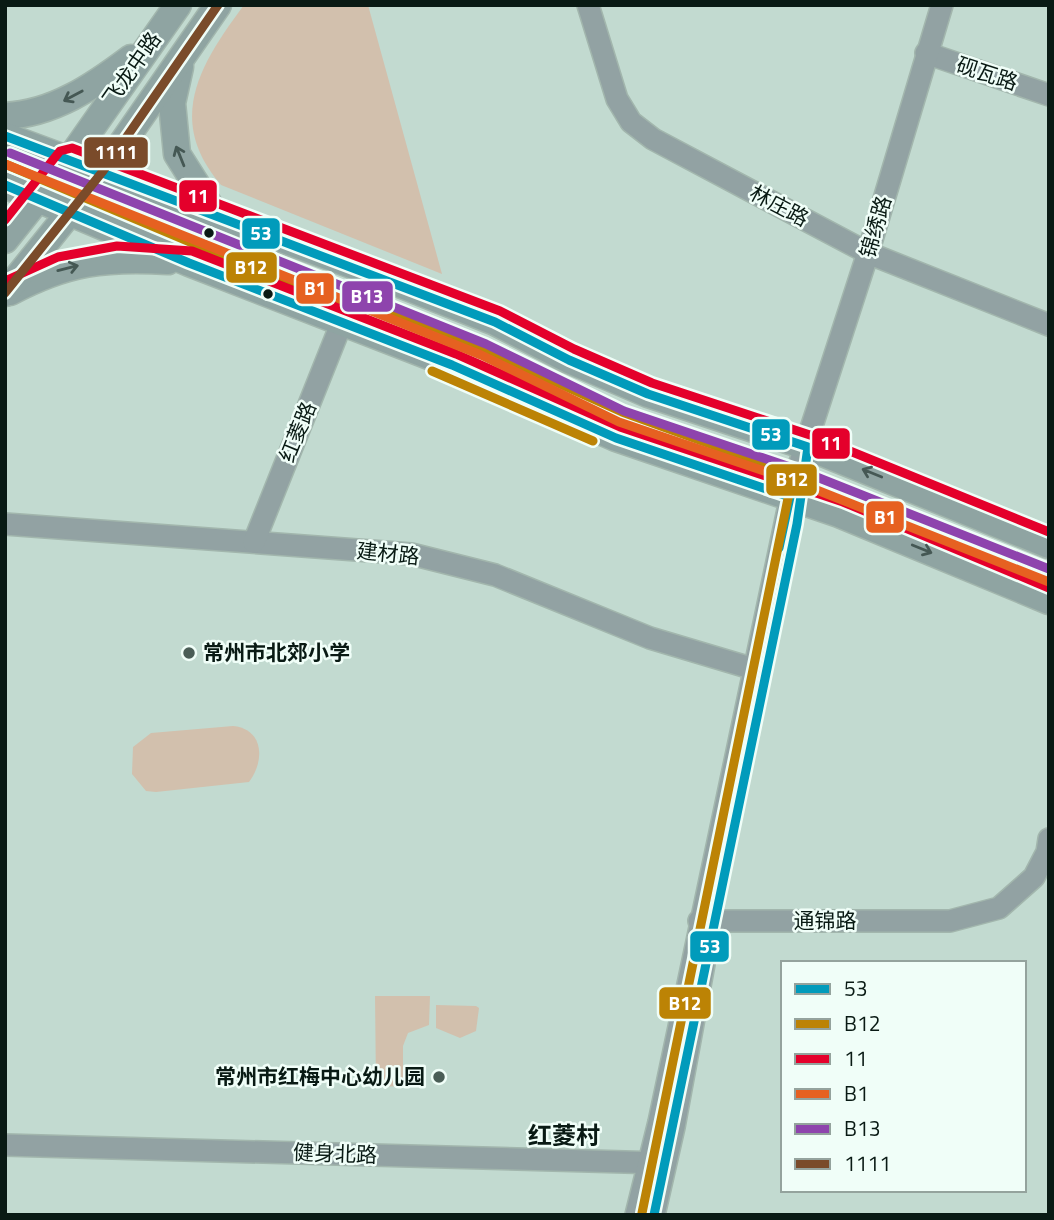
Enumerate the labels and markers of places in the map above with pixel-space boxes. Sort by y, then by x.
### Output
unlabelled marker [202,226,216,240]
unlabelled marker [261,287,275,301]
place label: 常州市北郊小学 [203,636,350,668]
marker: 常州市北郊小学 [181,645,197,661]
place label: 常州市红梅中心幼儿园 [215,1060,425,1092]
marker: 常州市红梅中心幼儿园 [431,1069,447,1085]

